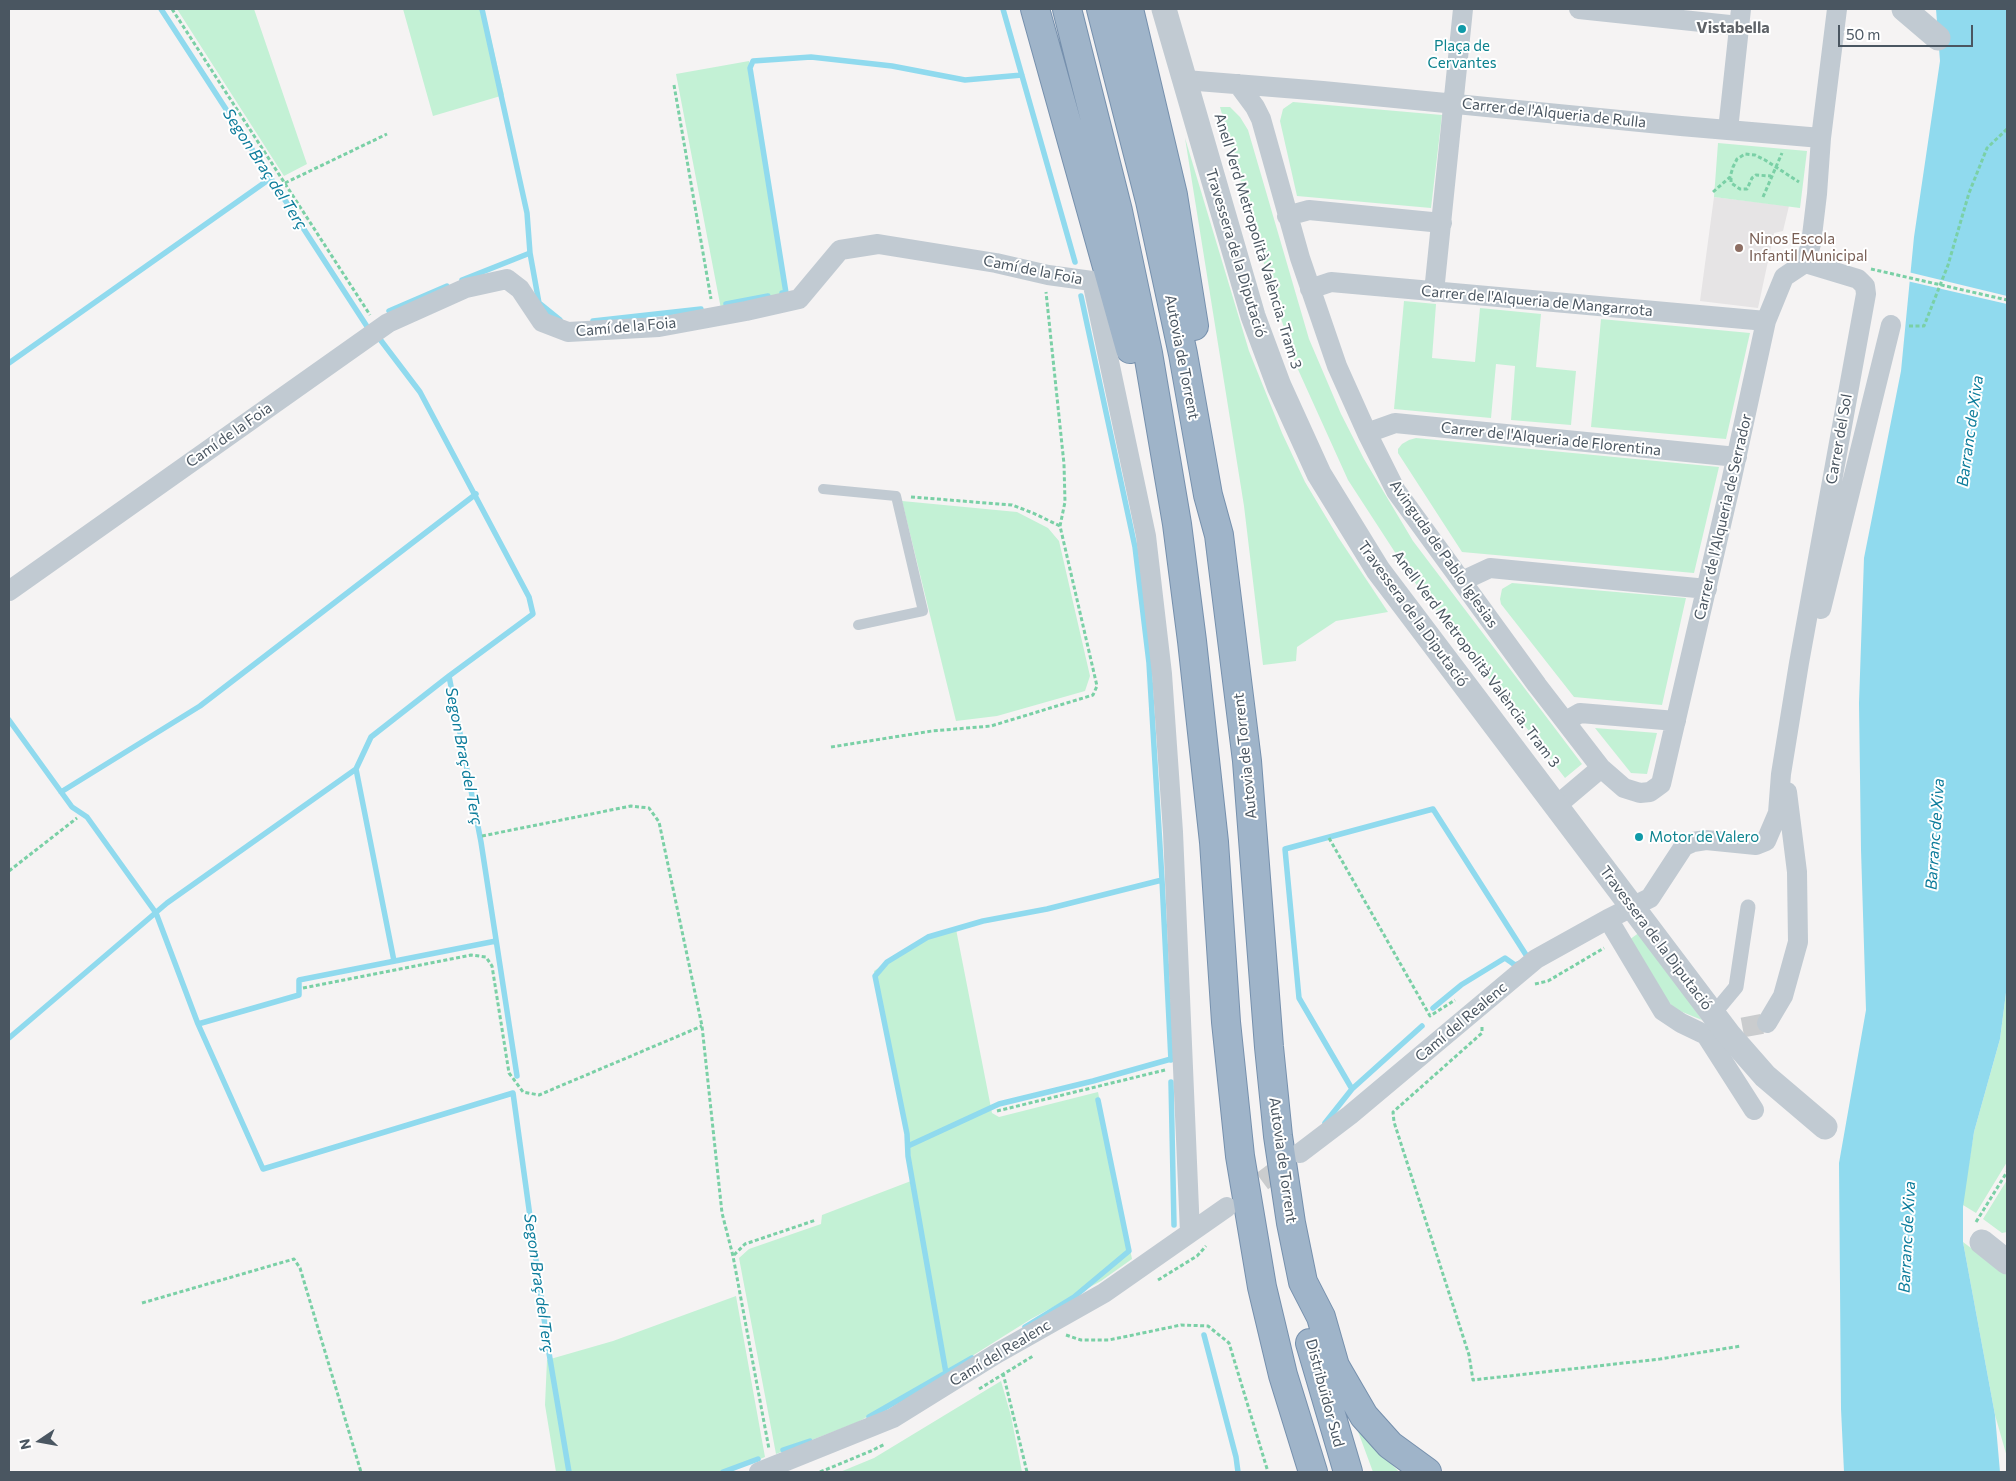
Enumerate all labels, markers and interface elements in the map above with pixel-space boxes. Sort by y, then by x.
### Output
scale bar [1841,15,1976,47]
district label: Vistabella [1696,18,1770,38]
marker: Plaça de Cervantes [1456,23,1468,35]
text: 50 m [1846,25,1880,43]
place label: Plaça de Cervantes [1428,37,1496,72]
street label: Carrer de l'Alqueria de Rulla [1461,94,1647,132]
water label: Segon Braç del Terç [219,105,311,233]
street label: Anell Verd Metropolità València. Tram 3 [1210,111,1306,371]
street label: Travessera de la Diputació [1202,166,1270,340]
place label: Ninos Escola Infantil Municipal [1749,230,1868,265]
marker: Ninos Escola Infantil Municipal [1733,242,1745,254]
street label: Camí de la Foia [982,252,1084,288]
street label: Carrer de l'Alqueria de Mangarrota [1420,282,1654,320]
street label: Autovia de Torrent [1161,293,1203,421]
street label: Camí de la Foia [575,314,677,340]
water label: Barranc de Xiva [1953,374,1987,488]
street label: Carrer del Sol [1822,392,1856,486]
street label: Camí de la Foia [183,399,275,471]
street label: Carrer de l'Alqueria de Serrador [1690,412,1756,622]
street label: Carrer de l'Alqueria de Florentina [1440,418,1662,460]
street label: Avinguda de Pablo Iglesias [1386,477,1502,631]
street label: Travessera de la Diputació [1354,538,1472,690]
street label: Anell Verd Metropolità València. Tram 3 [1389,547,1563,771]
water label: Segon Braç del Terç [441,685,487,827]
street label: Autovia de Torrent [1229,692,1261,820]
water label: Barranc de Xiva [1922,777,1948,891]
place label: Motor de Valero [1649,828,1759,846]
marker: Motor de Valero [1633,831,1645,843]
street label: Travessera de la Diputació [1596,862,1716,1014]
street label: Camí del Realenc [1411,978,1511,1066]
street label: Autovia de Torrent [1265,1096,1301,1224]
water label: Barranc de Xiva [1894,1181,1920,1293]
water label: Segon Braç del Terç [520,1212,558,1354]
street label: Camí del Realenc [946,1316,1054,1390]
street label: Distribuïdor Sud [1302,1337,1348,1449]
north arrow [15,1416,65,1466]
text: N [15,1437,34,1451]

